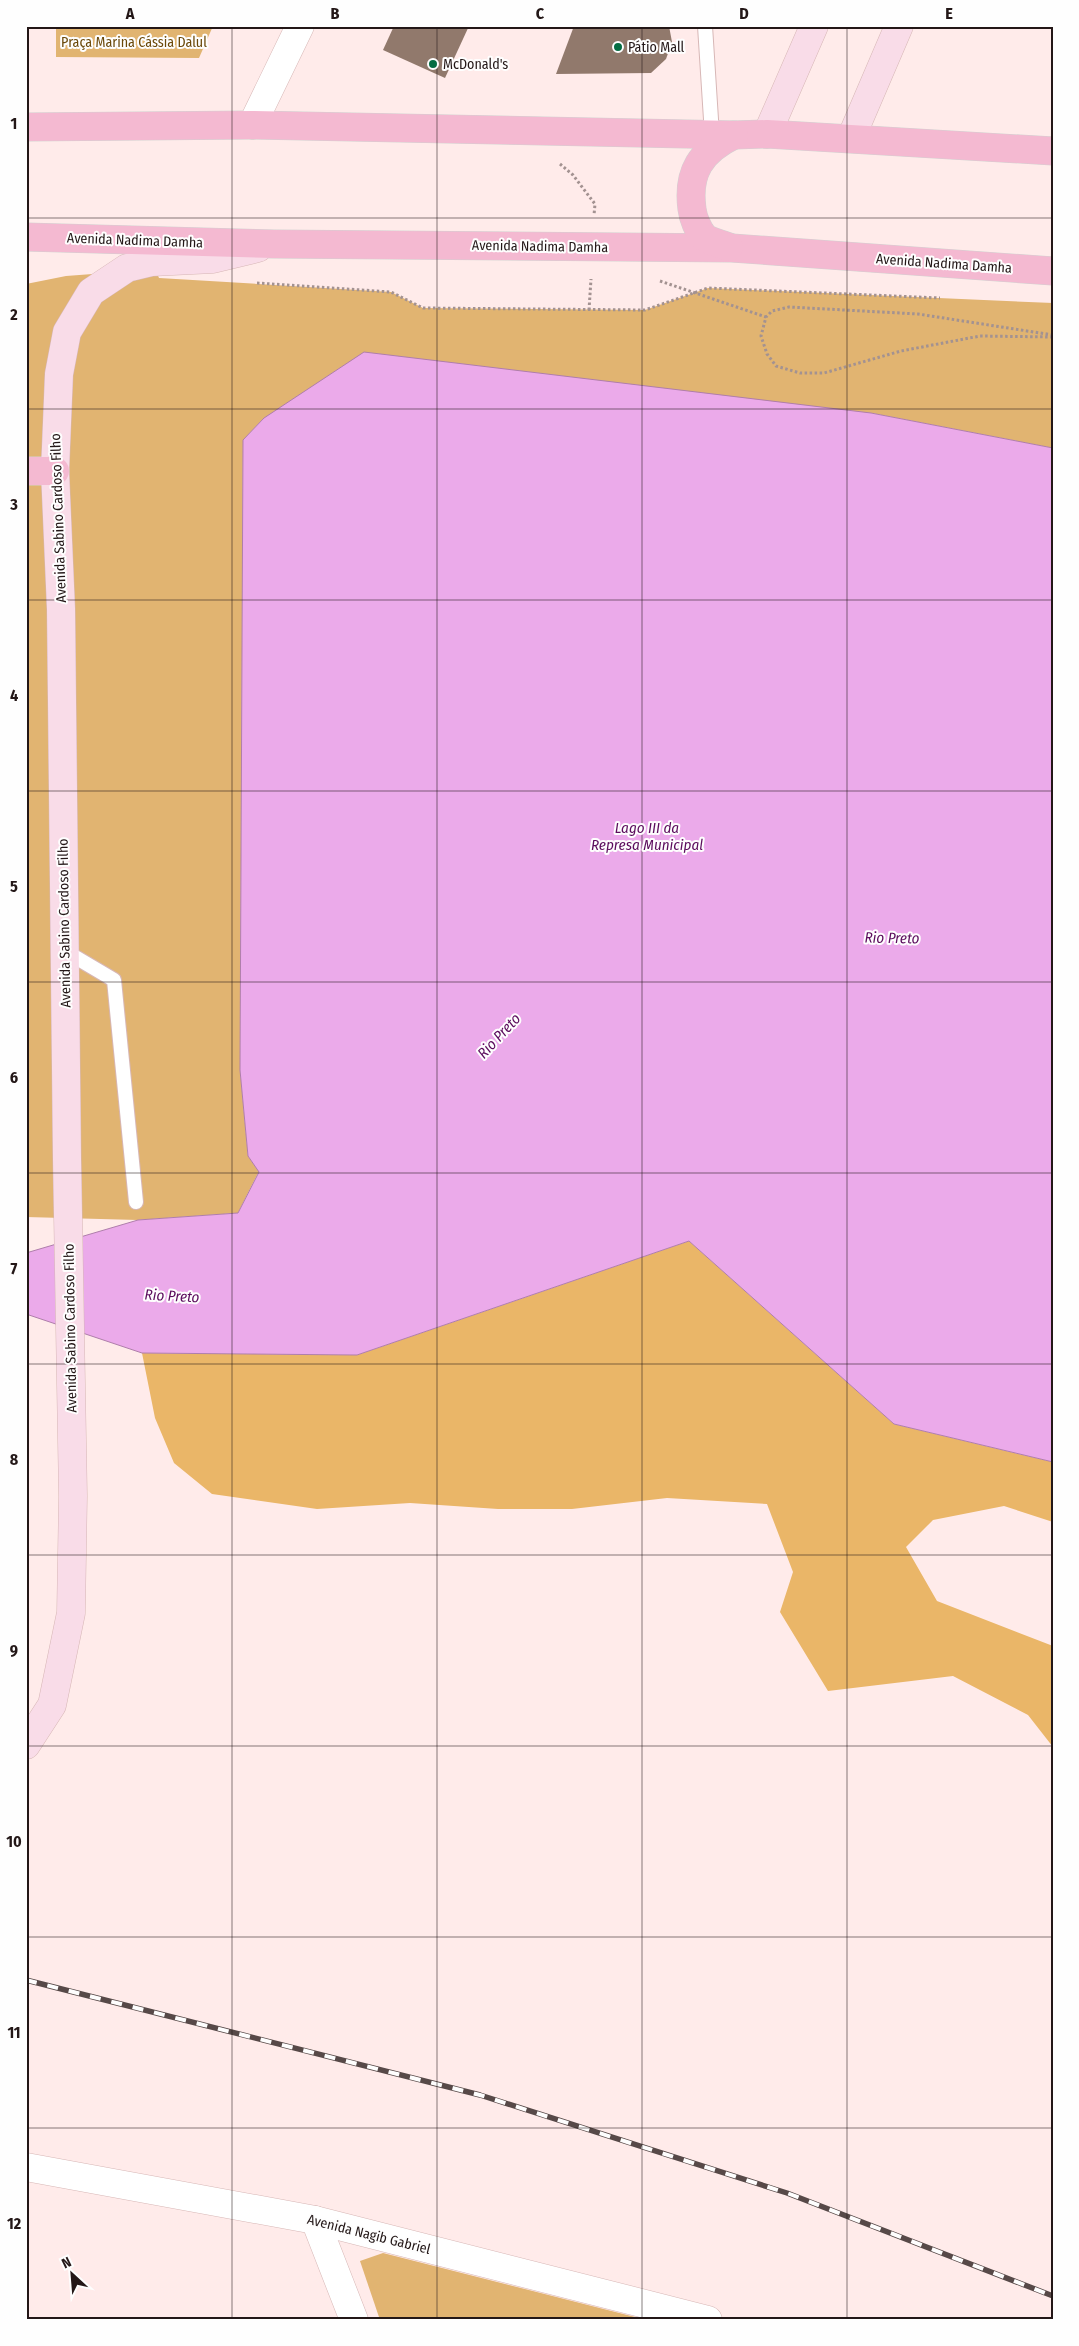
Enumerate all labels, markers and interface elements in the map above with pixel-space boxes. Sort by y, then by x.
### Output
text: A [125,4,135,23]
text: B [331,4,340,23]
text: C [536,4,545,23]
text: D [739,4,749,23]
text: E [945,4,953,23]
park label: Praça Marina Cássia Dalul [61,34,207,51]
place label: Pátio Mall [628,39,685,56]
marker: Pátio Mall [612,41,624,53]
place label: McDonald's [443,56,508,73]
marker: McDonald's [427,58,439,70]
text: 1 [11,114,17,133]
street label: Avenida Nadima Damha [67,230,203,251]
street label: Avenida Nadima Damha [472,237,608,256]
street label: Avenida Nadima Damha [875,250,1013,277]
text: 2 [9,305,18,324]
street label: Avenida Sabino Cardoso Filho [47,433,70,603]
text: 3 [9,495,18,514]
text: 4 [10,686,18,705]
water label: Lago III da Represa Municipal [591,819,703,854]
street label: Avenida Sabino Cardoso Filho [55,838,74,1008]
text: 5 [10,877,18,896]
water label: Rio Preto [864,929,920,947]
water label: Rio Preto [474,1010,524,1062]
text: 6 [10,1068,18,1087]
street label: Avenida Sabino Cardoso Filho [61,1243,80,1413]
text: 7 [11,1259,18,1278]
water label: Rio Preto [144,1286,200,1306]
text: 8 [10,1450,19,1469]
text: 9 [10,1641,18,1660]
text: 10 [6,1832,22,1851]
text: 11 [7,2023,21,2042]
street label: Avenida Nagib Gabriel [305,2211,433,2258]
text: 12 [7,2214,22,2233]
north arrow [48,2248,98,2298]
text: N [59,2253,74,2272]

